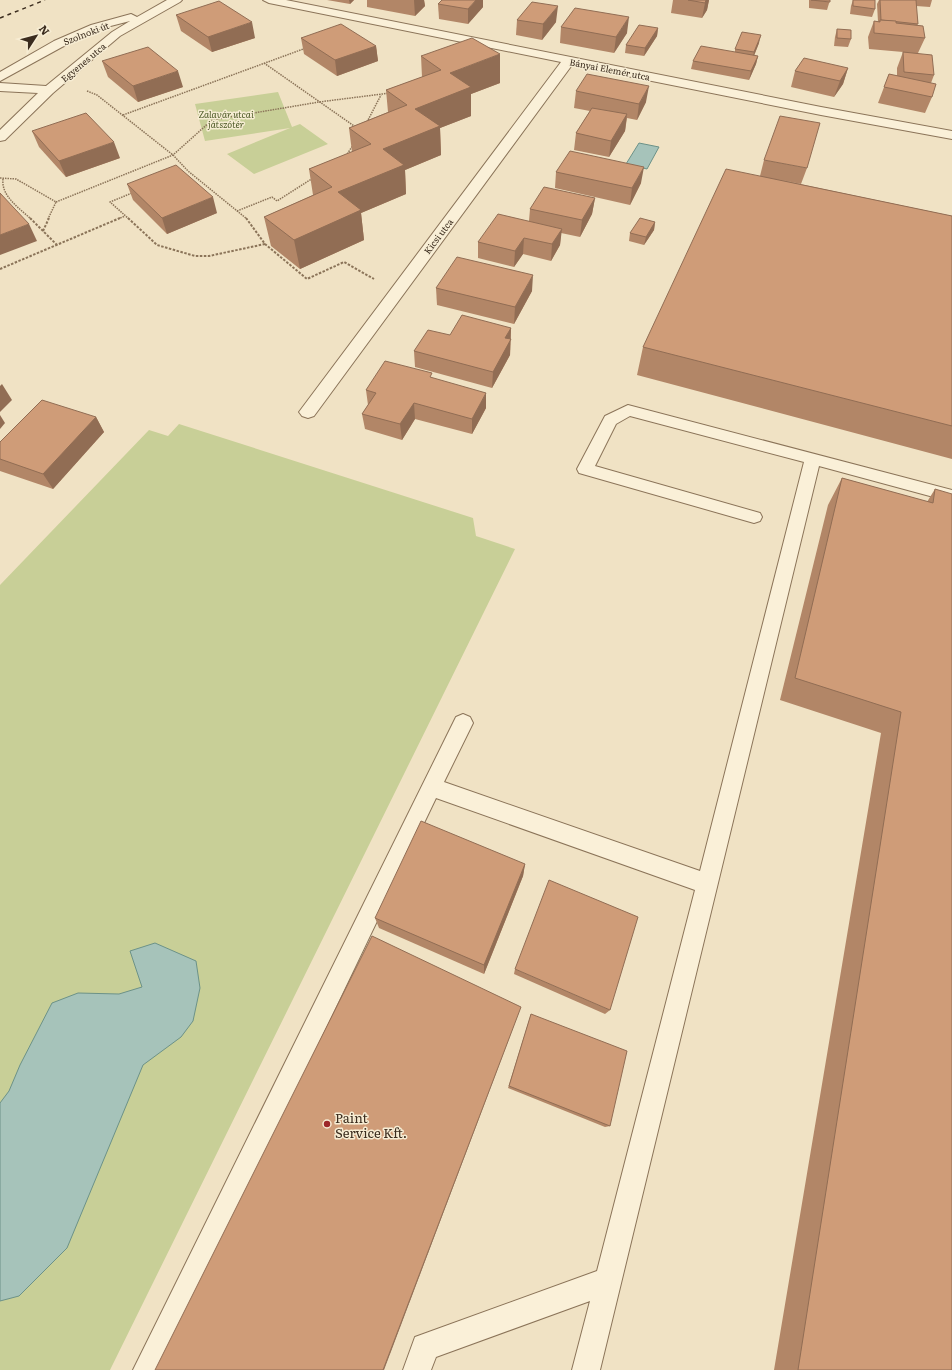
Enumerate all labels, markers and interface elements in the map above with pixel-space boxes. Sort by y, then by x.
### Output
north arrow [16,16,56,56]
street label: Szolnoki út [61,18,111,48]
text: N [36,21,54,38]
street label: Egyenes utca [57,39,109,85]
street label: Bányai Elemér utca [569,54,652,84]
park label: Zalavár utcai játszótér [198,107,254,131]
street label: Kicsi utca [420,215,456,257]
place label: Paint Service Kft. [335,1108,407,1142]
marker: Paint Service Kft. [322,1119,332,1129]

